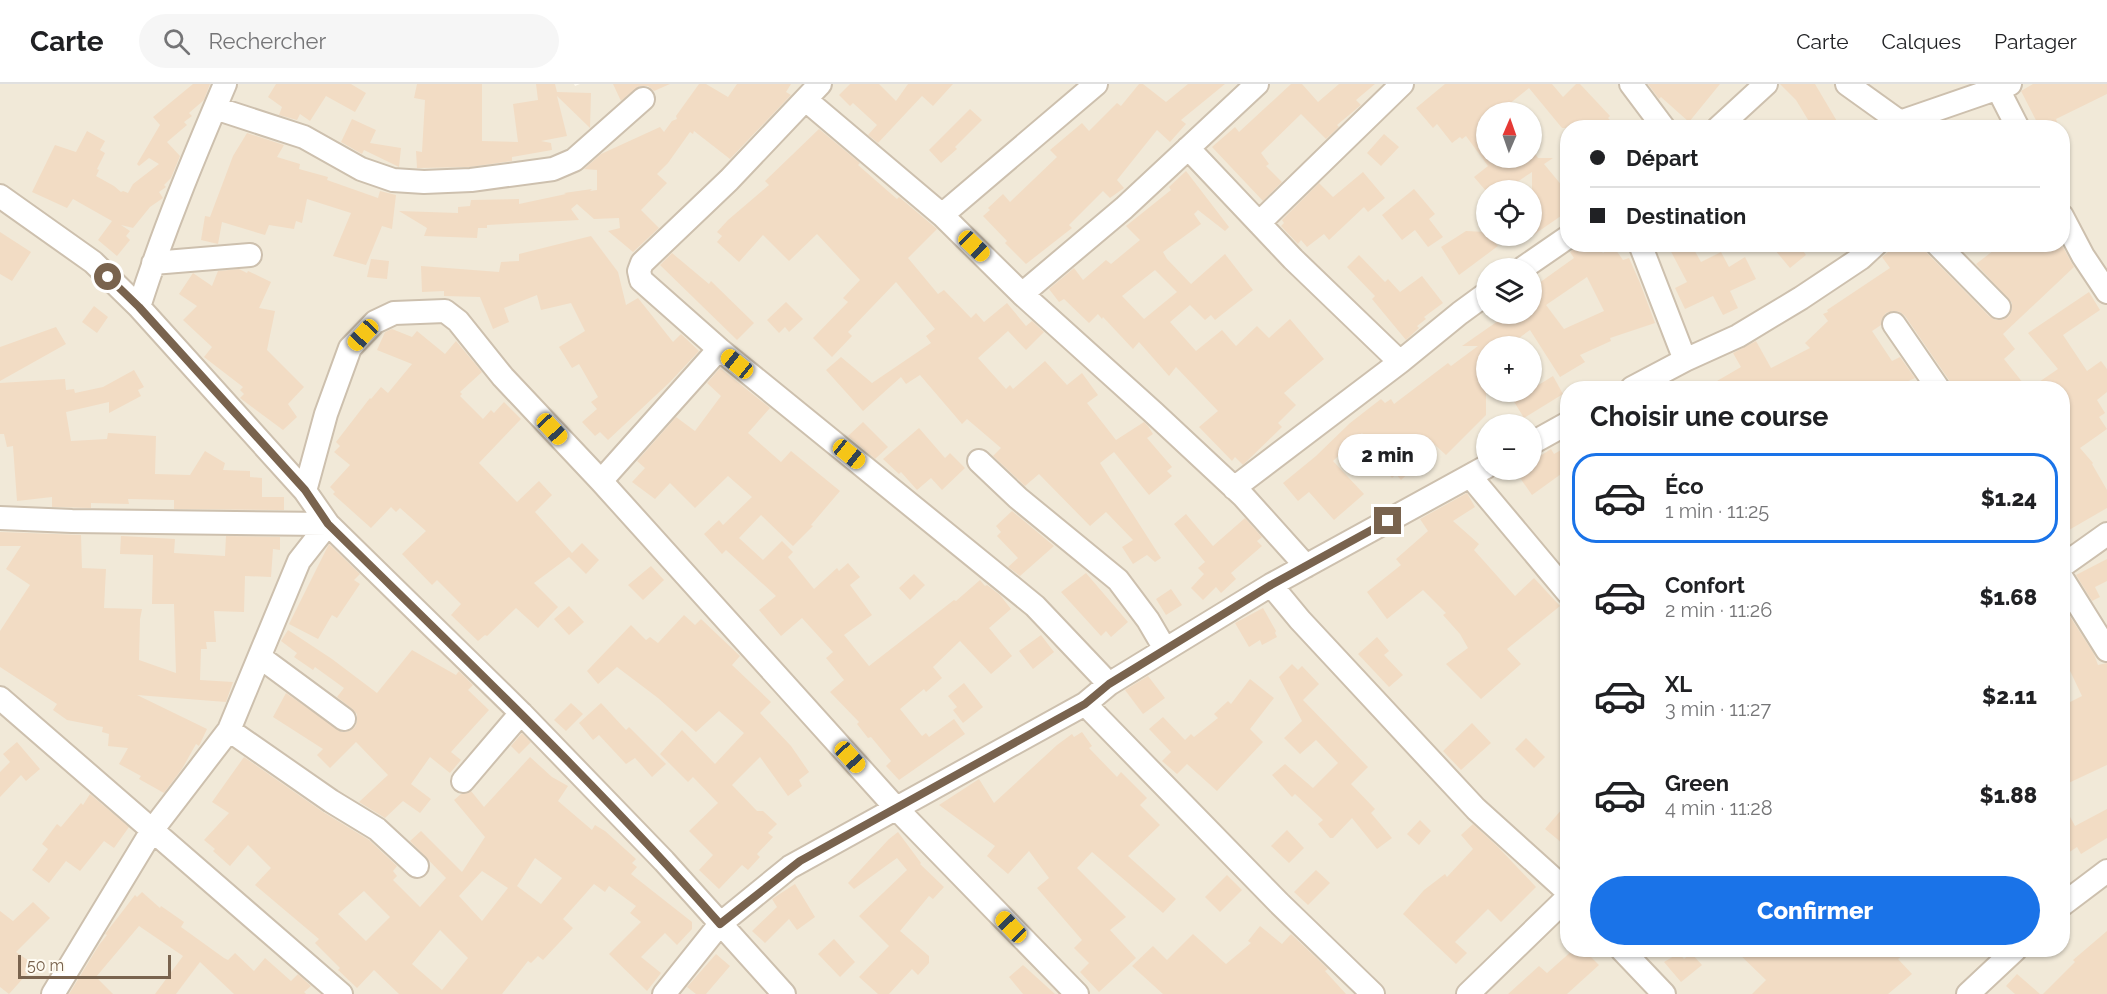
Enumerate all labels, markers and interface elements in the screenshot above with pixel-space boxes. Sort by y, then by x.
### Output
search box [139,14,559,68]
text: Carte [30,25,103,58]
icon: search [160,25,193,58]
text: Rechercher [208,28,326,54]
text: Carte [1796,29,1849,54]
text: Calques [1882,29,1961,54]
text: Partager [1994,29,2077,54]
north arrow [1476,102,1542,168]
map controls [1476,102,1542,480]
text: Départ [1626,145,1698,171]
button: locate [1476,180,1542,246]
text: Destination [1626,203,1746,229]
car [955,227,993,265]
button: layers [1476,258,1542,324]
route start [94,263,121,290]
car [344,316,382,354]
button: + [1476,336,1542,402]
car [717,346,757,382]
text: Choisir une course [1590,401,1828,432]
car [533,410,571,448]
button: − [1476,414,1542,480]
callout: 2 min [1338,434,1438,476]
car [829,436,869,472]
text: 2 min [1361,443,1414,467]
icon: car [1593,471,1647,525]
text: Éco [1665,473,1704,499]
text: $1.24 [1981,485,2037,511]
text: 1 min · 11:25 [1665,499,1769,523]
route end [1374,507,1401,534]
icon: car [1593,570,1647,624]
text: Confort [1665,572,1745,598]
text: $1.68 [1980,584,2037,610]
text: 2 min · 11:26 [1665,598,1772,622]
icon: car [1593,669,1647,723]
text: XL [1665,671,1692,697]
text: $2.11 [1982,683,2037,709]
text: 3 min · 11:27 [1665,697,1771,721]
car [831,738,869,776]
icon: car [1593,768,1647,822]
text: Green [1665,770,1729,796]
text: $1.88 [1980,782,2037,808]
text: 4 min · 11:28 [1665,796,1773,820]
button: Confirmer [1590,876,2040,945]
car [992,908,1030,946]
scale bar [18,952,171,980]
text: 50 m [27,956,64,975]

